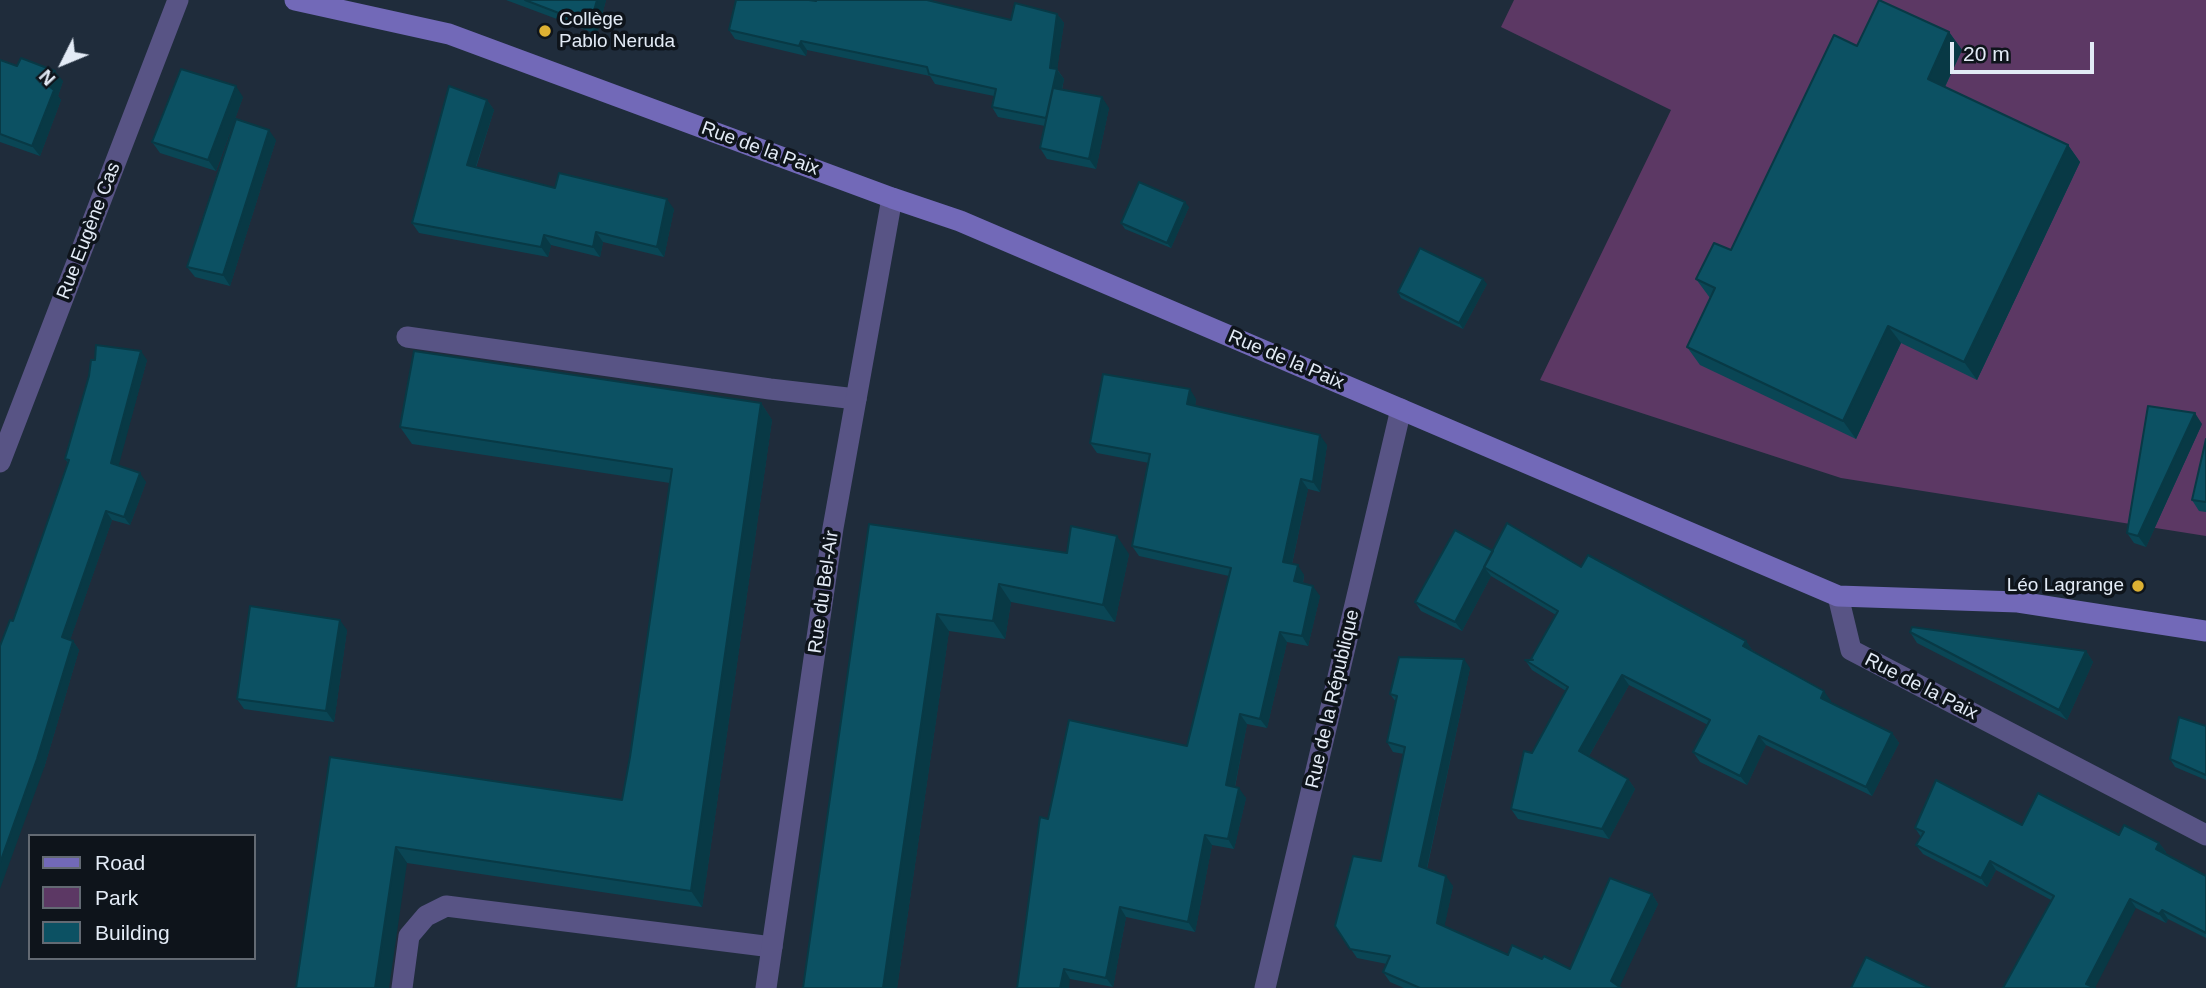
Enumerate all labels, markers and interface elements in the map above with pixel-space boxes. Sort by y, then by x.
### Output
place label: Collège Pablo Neruda [559,9,675,53]
marker: Collège Pablo Neruda [537,23,553,39]
north arrow [28,28,98,98]
scale bar [1954,28,2098,72]
text: 20 m [1963,42,2010,65]
text: N [35,65,60,90]
street label: Rue de la Paix [698,117,822,181]
street label: Rue Eugène Cas [52,159,126,303]
street label: Rue de la Paix [1225,325,1347,395]
street label: Rue du Bel-Air [804,529,844,655]
place label: Léo Lagrange [2007,575,2124,597]
marker: Léo Lagrange [2130,578,2146,594]
street label: Rue de la République [1301,607,1365,791]
street label: Rue de la Paix [1861,649,1981,725]
legend [28,834,256,960]
text: Road [95,851,145,874]
text: Park [95,886,138,909]
text: Building [95,921,170,944]

